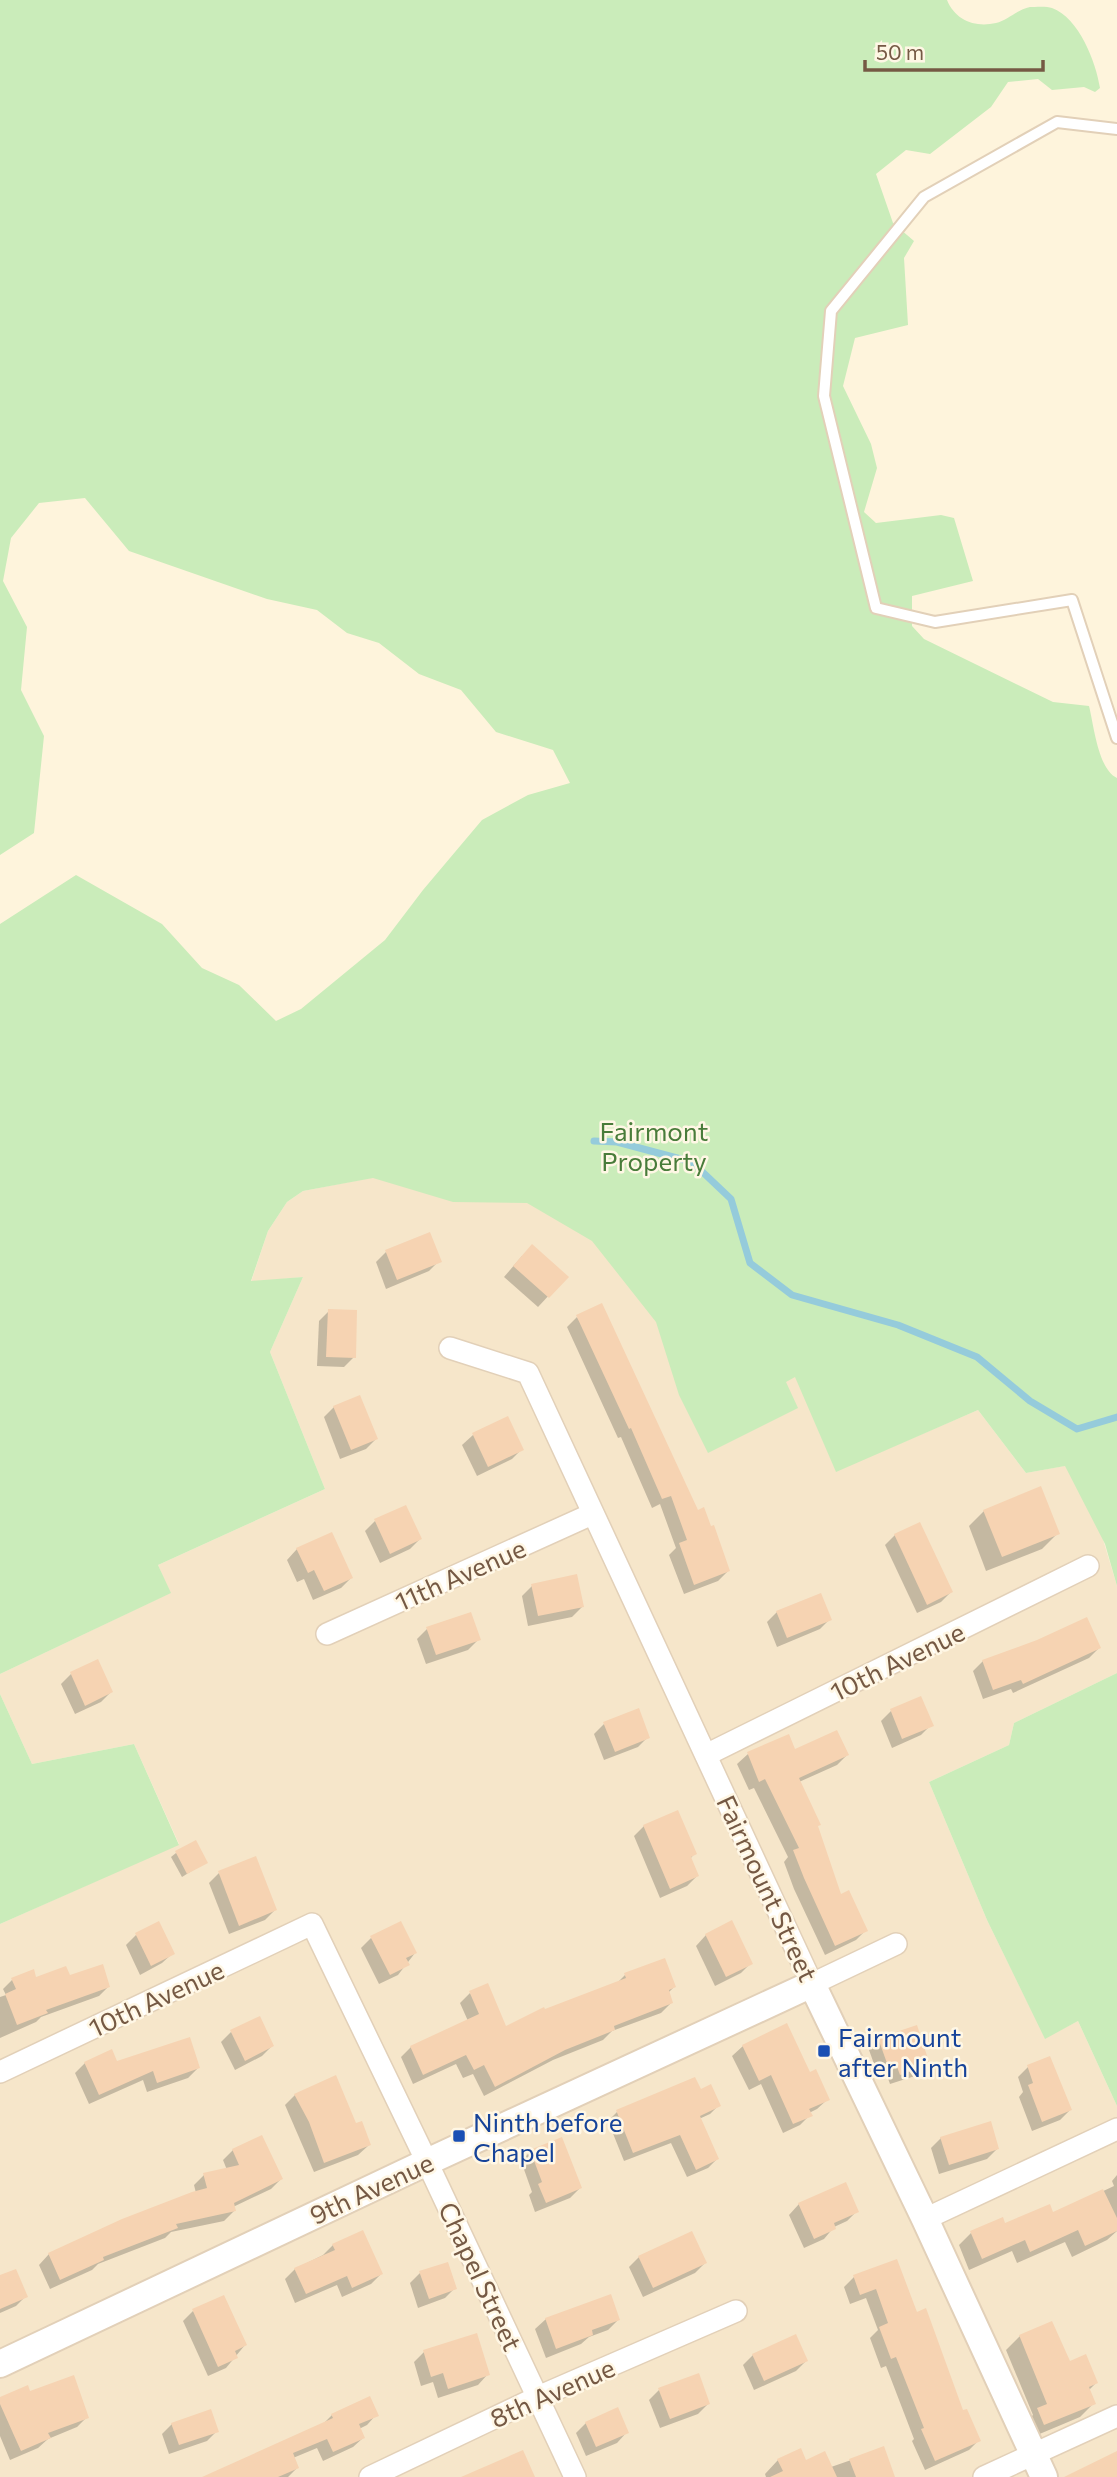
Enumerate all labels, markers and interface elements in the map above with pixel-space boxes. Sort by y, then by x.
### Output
scale bar [865,28,1044,72]
text: 50 m [876,39,924,64]
park label: Fairmont Property [600,1115,708,1176]
street label: 11th Avenue [390,1531,530,1617]
street label: 10th Avenue [825,1615,969,1707]
street label: Fairmount Street [711,1790,825,1986]
street label: 10th Avenue [84,1953,228,2043]
place label: Fairmount after Ninth [838,2021,968,2082]
marker: Fairmount after Ninth [816,2043,832,2059]
place label: Ninth before Chapel [473,2106,622,2167]
marker: Ninth before Chapel [451,2128,467,2144]
street label: 9th Avenue [304,2146,438,2230]
street label: Chapel Street [433,2197,529,2355]
street label: 8th Avenue [485,2351,619,2433]

